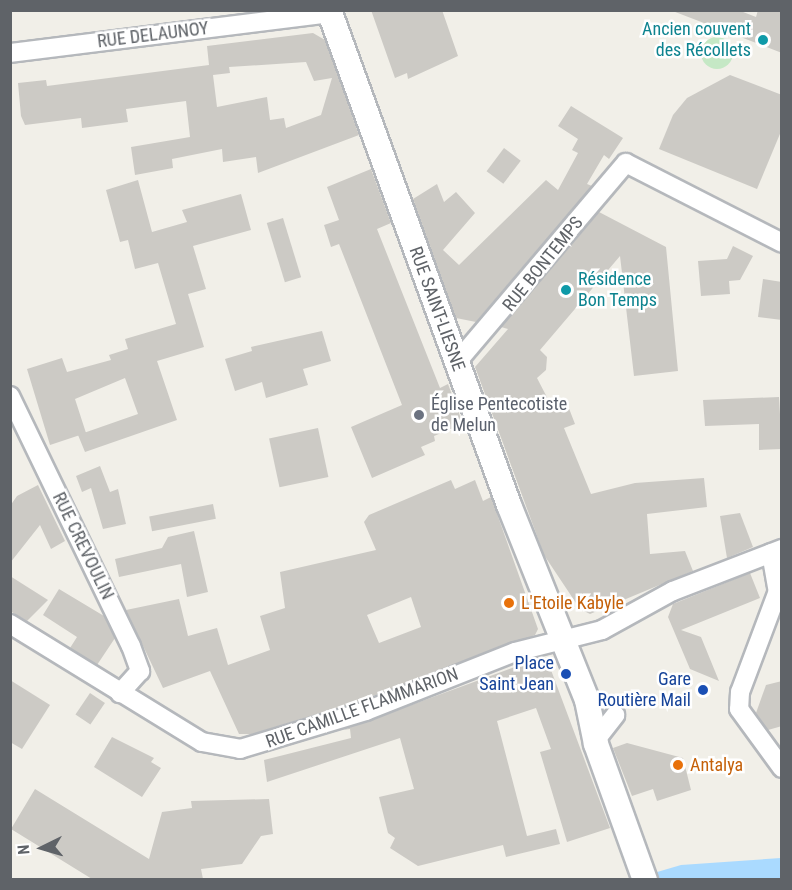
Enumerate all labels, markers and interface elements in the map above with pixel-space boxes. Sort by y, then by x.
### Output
street label: RUE DELAUNOY [96,17,210,53]
place label: Ancien couvent des Récollets [642,19,751,62]
marker: Ancien couvent des Récollets [756,33,770,47]
street label: RUE BONTEMPS [498,212,588,316]
street label: RUE SAINT-LIESNE [404,244,470,374]
place label: Résidence Bon Temps [578,269,657,312]
marker: Résidence Bon Temps [559,283,573,297]
place label: Église Pentecotiste de Melun [431,394,567,436]
marker: Église Pentecotiste de Melun [412,408,426,422]
street label: RUE CREVOULIN [48,489,118,603]
place label: L'Etoile Kabyle [521,592,624,614]
marker: L'Etoile Kabyle [502,596,516,610]
place label: Place Saint Jean [479,653,554,696]
street label: RUE CAMILLE FLAMMARION [263,663,461,753]
marker: Place Saint Jean [559,667,573,681]
place label: Gare Routière Mail [597,669,691,712]
marker: Gare Routière Mail [696,683,710,697]
place label: Antalya [690,754,743,776]
marker: Antalya [671,758,685,772]
north arrow [12,818,72,878]
text: N [14,844,33,855]

